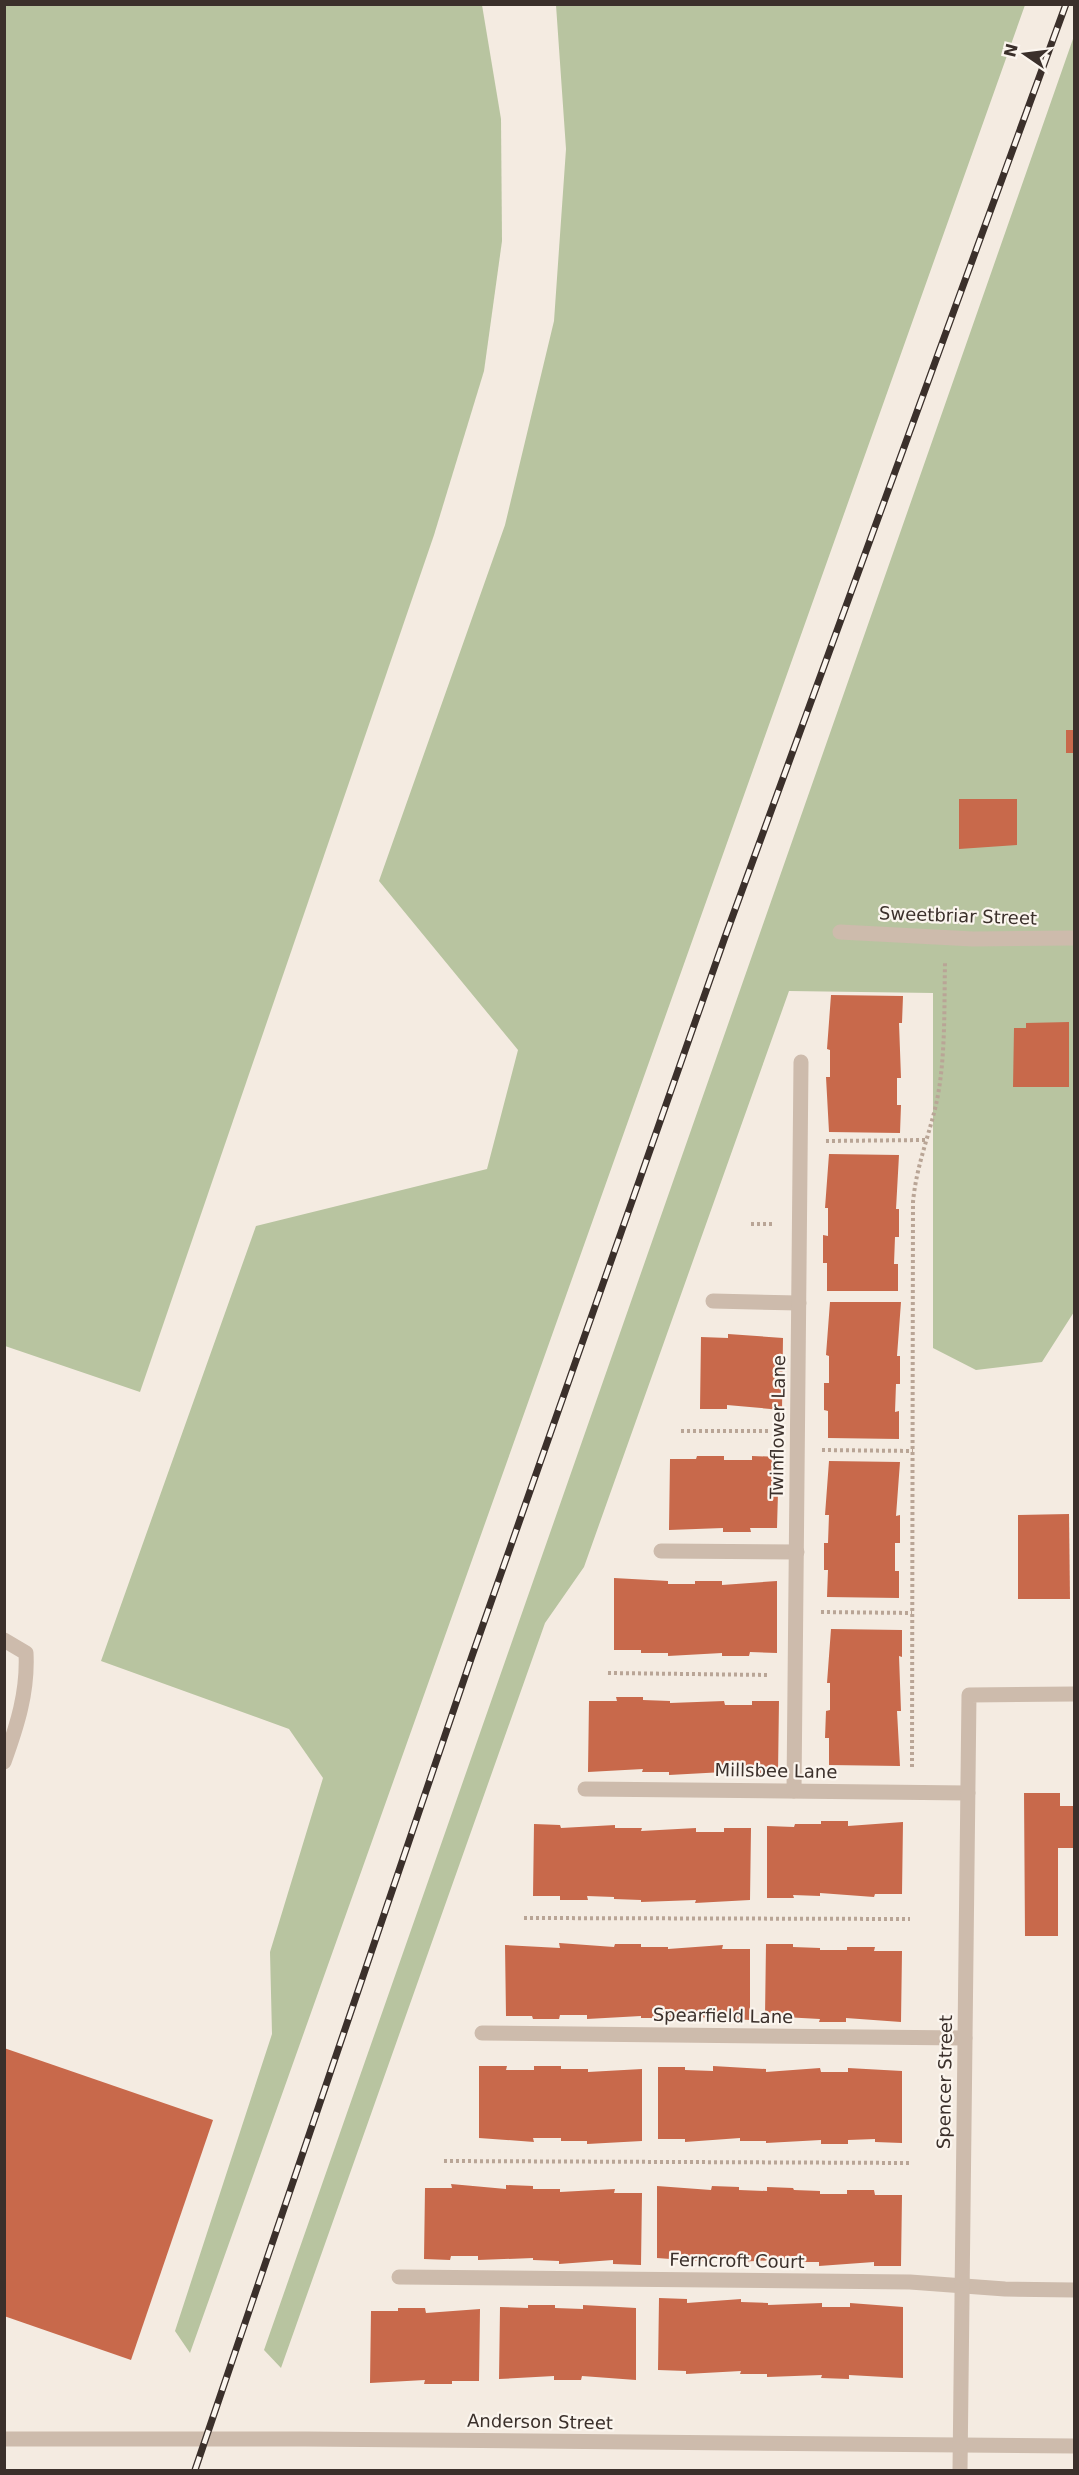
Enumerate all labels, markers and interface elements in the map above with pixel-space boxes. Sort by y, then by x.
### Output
north arrow [995,24,1055,84]
text: N [1000,42,1022,59]
street label: Sweetbriar Street [879,902,1037,929]
street label: Twinflower Lane [766,1355,789,1500]
street label: Millsbee Lane [714,1759,838,1782]
street label: Spearfield Lane [653,2004,793,2027]
street label: Spencer Street [933,2015,956,2149]
street label: Ferncroft Court [669,2249,805,2272]
street label: Anderson Street [467,2410,613,2433]

